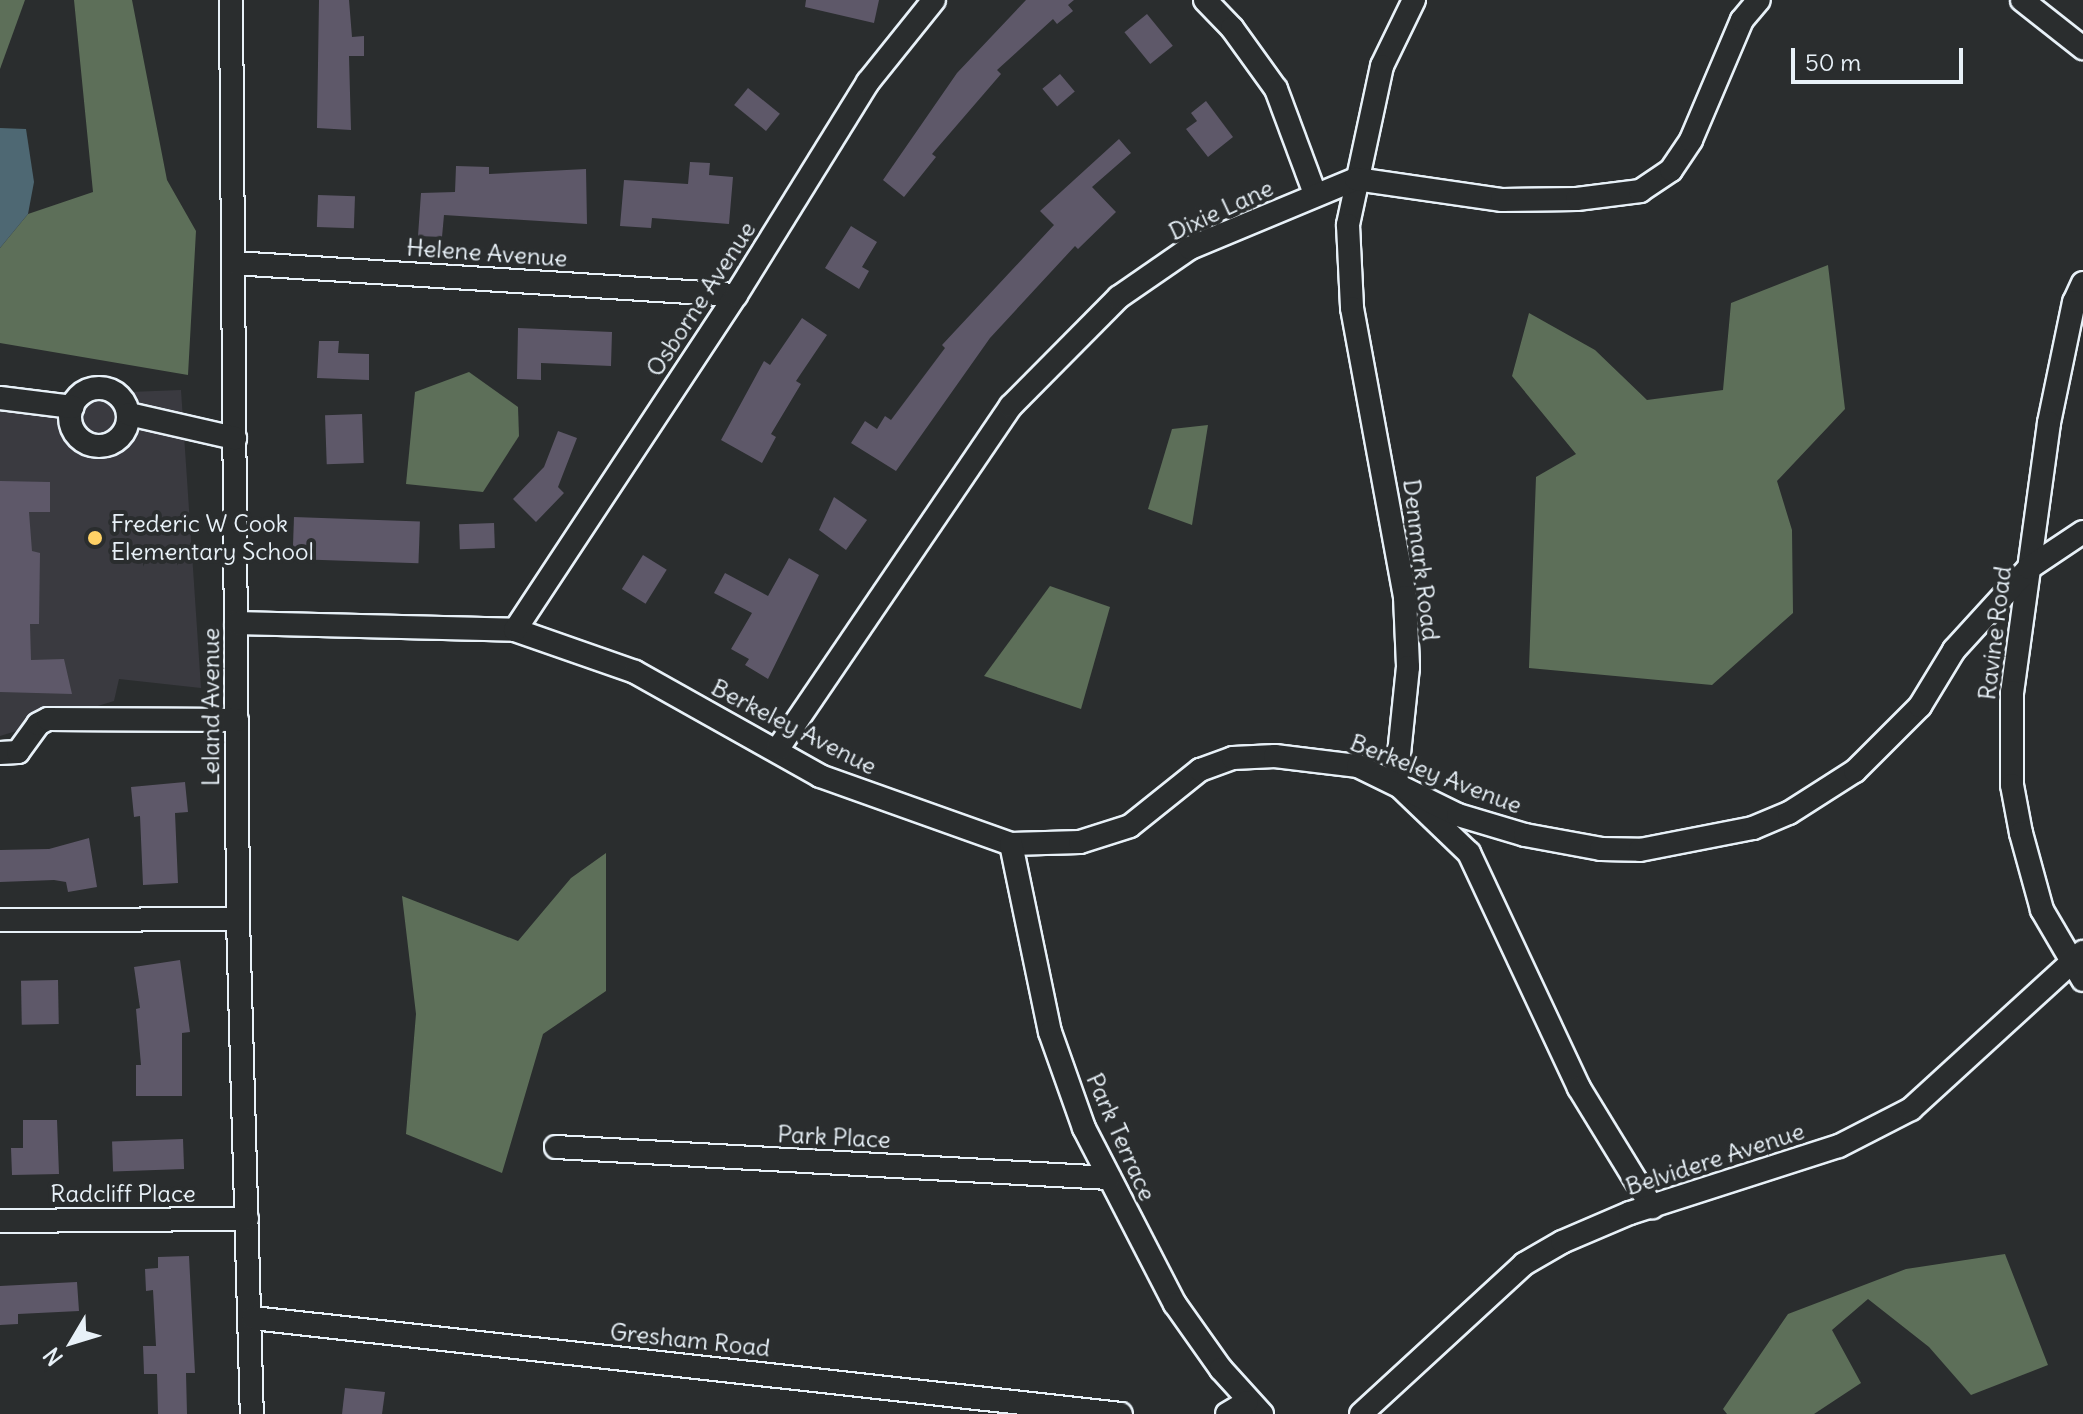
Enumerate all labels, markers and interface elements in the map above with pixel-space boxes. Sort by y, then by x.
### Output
scale bar [1795,32,1967,82]
text: 50 m [1805,47,1861,77]
street label: Dixie Lane [1164,173,1278,247]
street label: Osborne Avenue [640,216,762,382]
street label: Helene Avenue [406,233,568,273]
street label: Denmark Road [1397,478,1445,642]
place label: Frederic W Cook Elementary School [111,510,314,566]
marker: Frederic W Cook Elementary School [86,529,104,547]
street label: Ravine Road [1973,564,2017,702]
street label: Leland Avenue [197,628,225,786]
street label: Berkeley Avenue [707,673,881,781]
street label: Berkeley Avenue [1346,728,1526,820]
street label: Park Terrace [1080,1069,1162,1205]
street label: Belvidere Avenue [1622,1117,1808,1201]
street label: Park Place [777,1120,891,1154]
street label: Radcliff Place [50,1180,196,1208]
north arrow [32,1302,112,1382]
street label: Gresham Road [609,1317,771,1363]
text: N [37,1342,69,1371]

